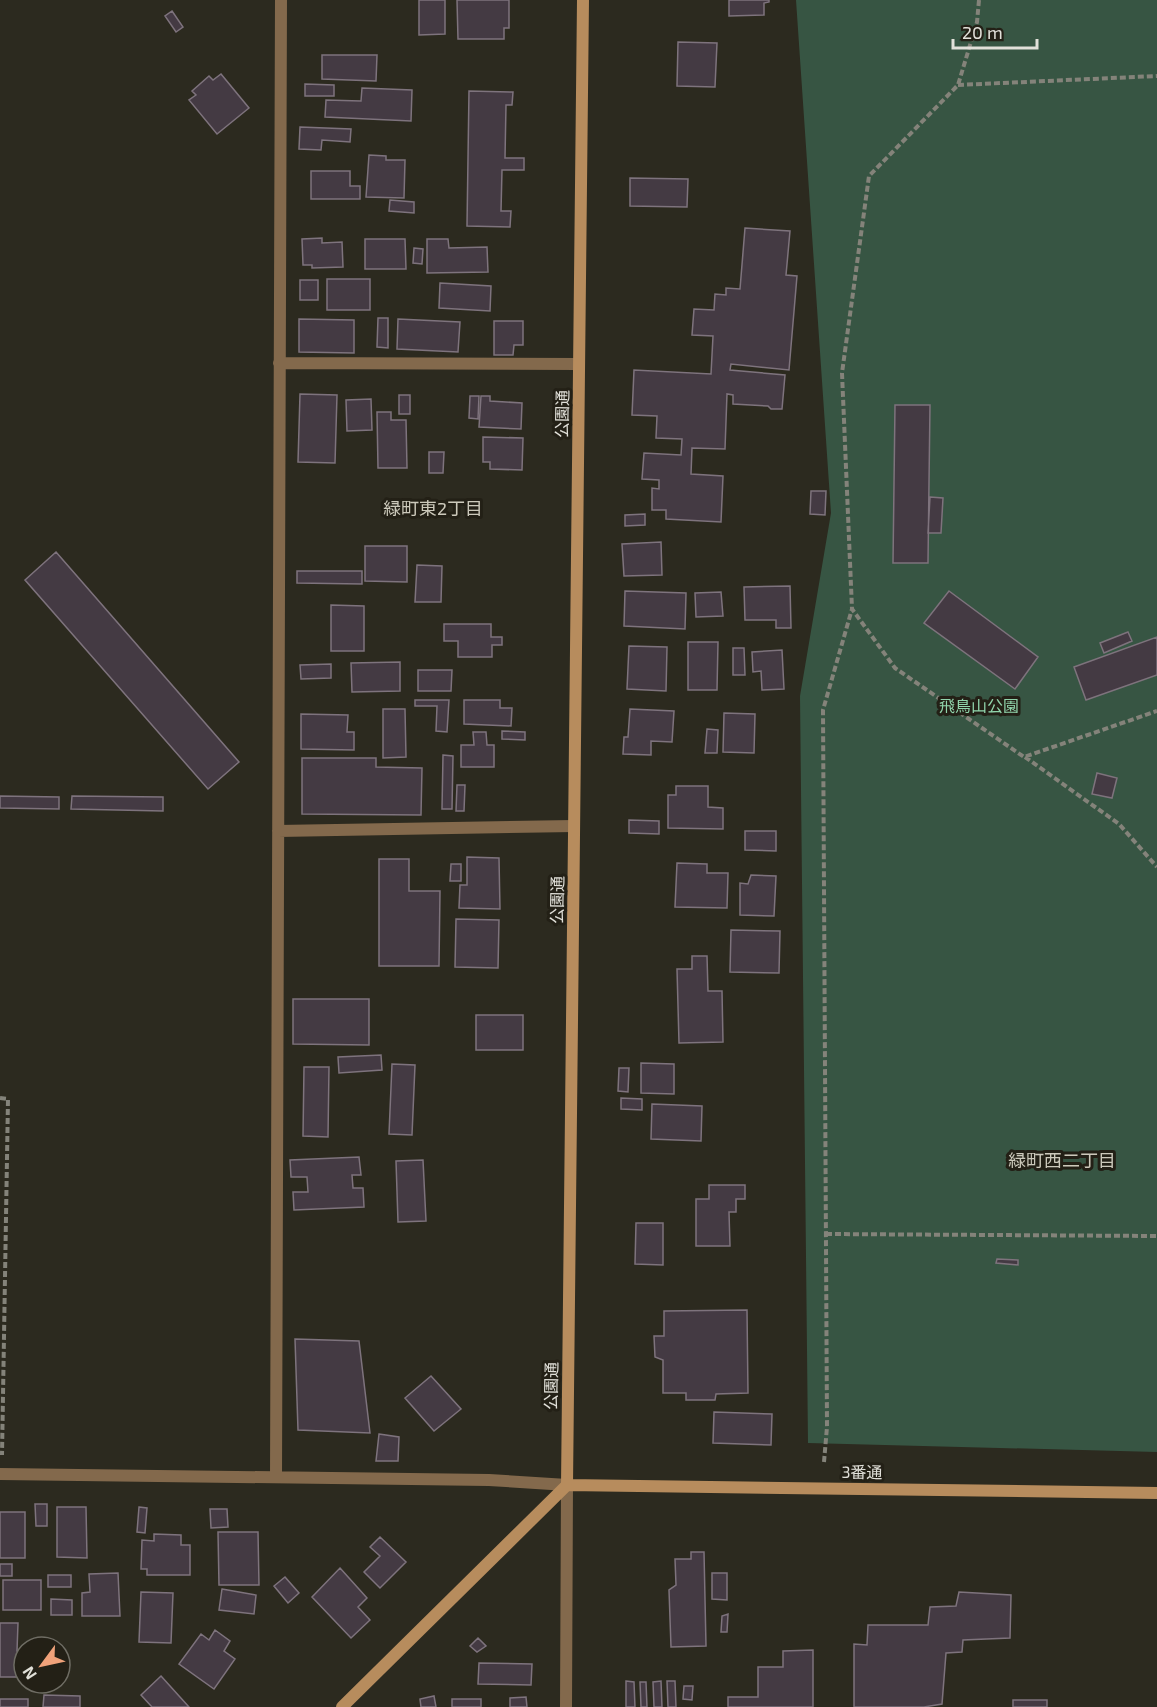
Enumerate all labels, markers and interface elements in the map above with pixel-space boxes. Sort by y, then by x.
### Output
scale bar [953,12,1037,50]
text: 20 m [962,21,1003,43]
street label: 公園通 [552,390,571,438]
district label: 緑町東2丁目 [383,497,483,519]
park label: 飛鳥山公園 [939,696,1019,715]
street label: 公園通 [547,876,566,924]
district label: 緑町西二丁目 [1008,1149,1116,1171]
street label: 公園通 [541,1362,560,1410]
street label: 3番通 [841,1462,883,1481]
north arrow [12,1635,72,1695]
text: N [18,1663,40,1683]

